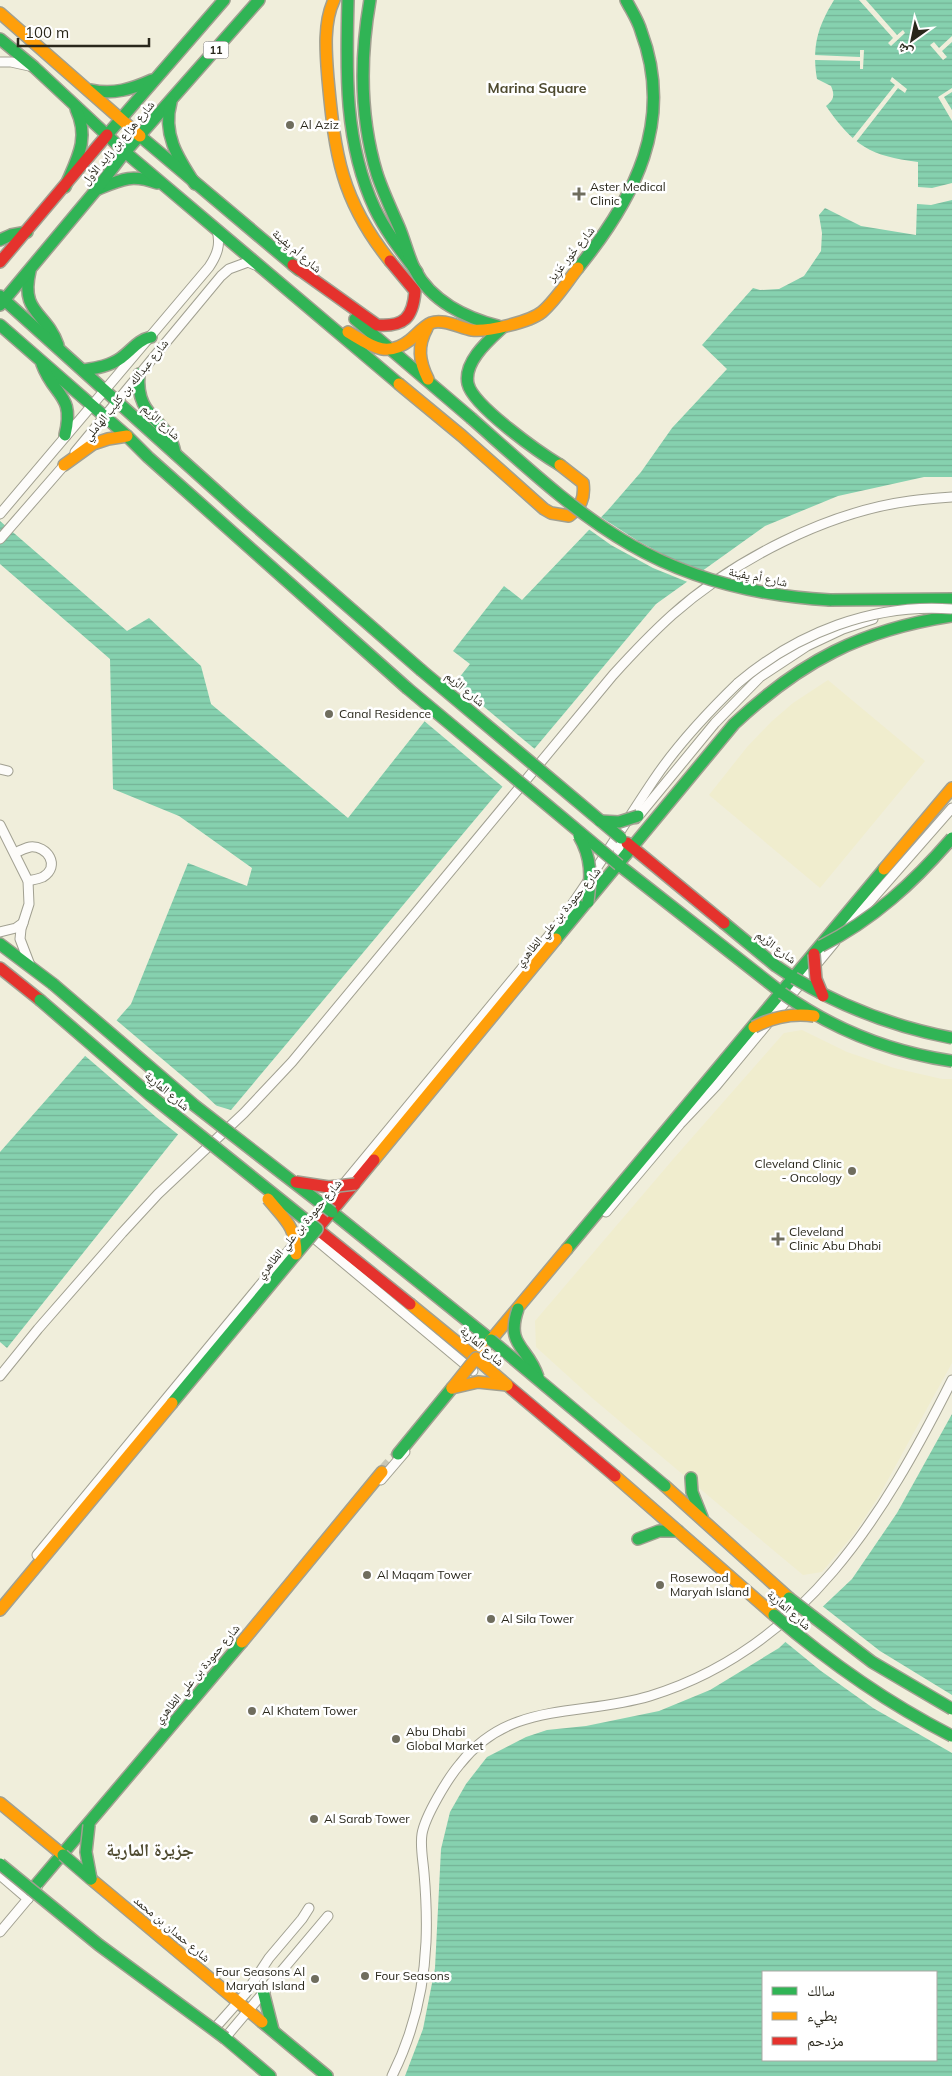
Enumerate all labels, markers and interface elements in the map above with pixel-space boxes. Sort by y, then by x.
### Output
scale bar [18,15,149,47]
north arrow [887,15,937,65]
text: 100 m [25,23,69,42]
text: ش [894,39,916,62]
road number: 11 [204,42,228,58]
district label: Marina Square [488,79,587,97]
street label: شارع هزاع بن زايد الأول [78,97,158,189]
place label: Al Aziz [300,117,339,132]
marker: Al Aziz [284,119,296,131]
place label: Aster Medical Clinic [590,179,666,208]
marker: Aster Medical Clinic [572,187,586,201]
street label: شارع خُور عَزِيز [543,223,599,286]
street label: شارع أم يِفينة [269,226,325,277]
street label: شارع عبدالله بن كليب الهاملي [80,336,174,445]
street label: شارع الرِّيم [138,400,184,444]
street label: شارع أم يِفينة [727,563,789,591]
street label: شارع الرِّيم [442,668,488,710]
place label: Canal Residence [339,706,431,721]
marker: Canal Residence [323,708,335,720]
street label: شارع حمودة بن علي الظاهري [512,864,606,971]
street label: شارع الرِّيم [753,927,800,967]
street label: شارع المارِية [141,1068,193,1115]
place label: Cleveland Clinic - Oncology [755,1156,843,1185]
marker: Cleveland Clinic - Oncology [846,1165,858,1177]
street label: شارع حمودة بن علي الظاهري [253,1176,347,1283]
place label: Cleveland Clinic Abu Dhabi [789,1224,881,1253]
marker: Cleveland Clinic Abu Dhabi [771,1232,785,1246]
street label: شارع المارِية [456,1322,508,1370]
place label: Al Maqam Tower [377,1567,472,1582]
marker: Al Maqam Tower [361,1569,373,1581]
place label: Rosewood Maryah Island [670,1570,749,1599]
marker: Rosewood Maryah Island [654,1579,666,1591]
street label: شارع المارِية [763,1586,815,1634]
place label: Al Sila Tower [501,1611,574,1626]
marker: Al Sila Tower [485,1613,497,1625]
street label: شارع حمودة بن علي الظاهري [151,1621,245,1728]
place label: Al Khatem Tower [262,1703,358,1718]
marker: Al Khatem Tower [246,1705,258,1717]
place label: Abu Dhabi Global Market [406,1724,483,1753]
marker: Abu Dhabi Global Market [390,1733,402,1745]
place label: Al Sarab Tower [324,1811,410,1826]
marker: Al Sarab Tower [308,1813,320,1825]
district label: جزيرة المارية [106,1838,194,1861]
street label: شارع حمدان بن محمد [131,1892,214,1966]
place label: Four Seasons Al Maryah Island [215,1964,305,1993]
place label: Four Seasons [375,1968,450,1983]
marker: Four Seasons [359,1970,371,1982]
legend [762,1971,937,2061]
marker: Four Seasons Al Maryah Island [309,1973,321,1985]
text: سالك [807,1981,835,2000]
text: بطيء [807,2006,837,2028]
text: مزدحم [807,2031,844,2051]

